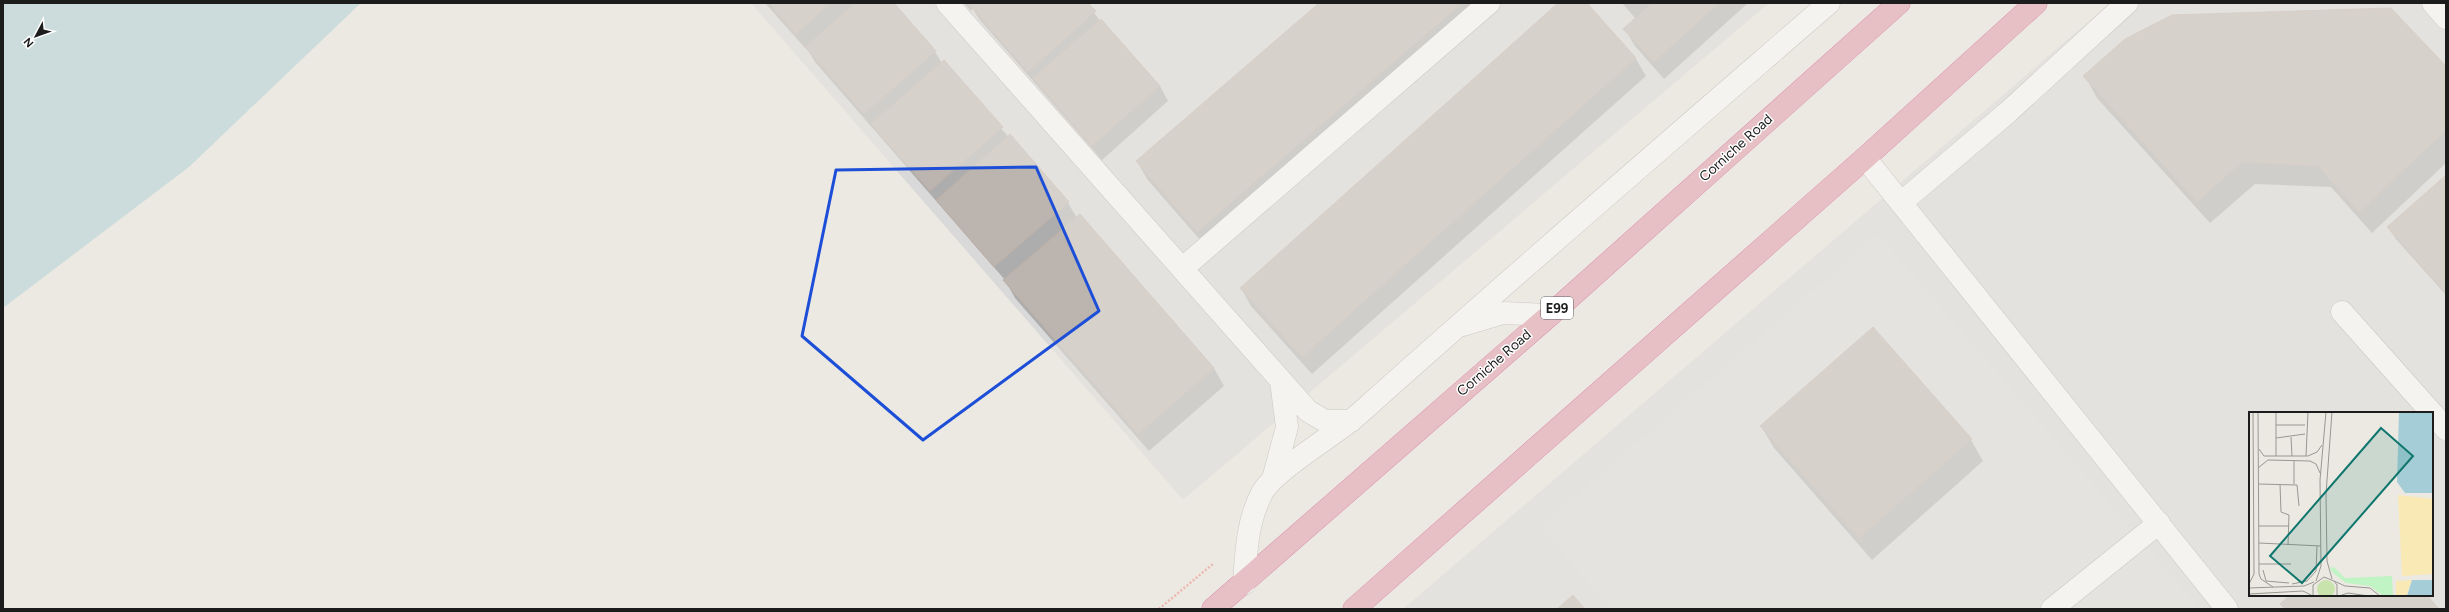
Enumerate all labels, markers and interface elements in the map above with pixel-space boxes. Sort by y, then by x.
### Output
north arrow [16,16,56,56]
text: N [21,35,37,50]
street label: Corniche Road [1696,111,1776,185]
road number: E99 [1541,297,1573,319]
street label: Corniche Road [1453,326,1535,400]
inset map [2249,412,2433,596]

